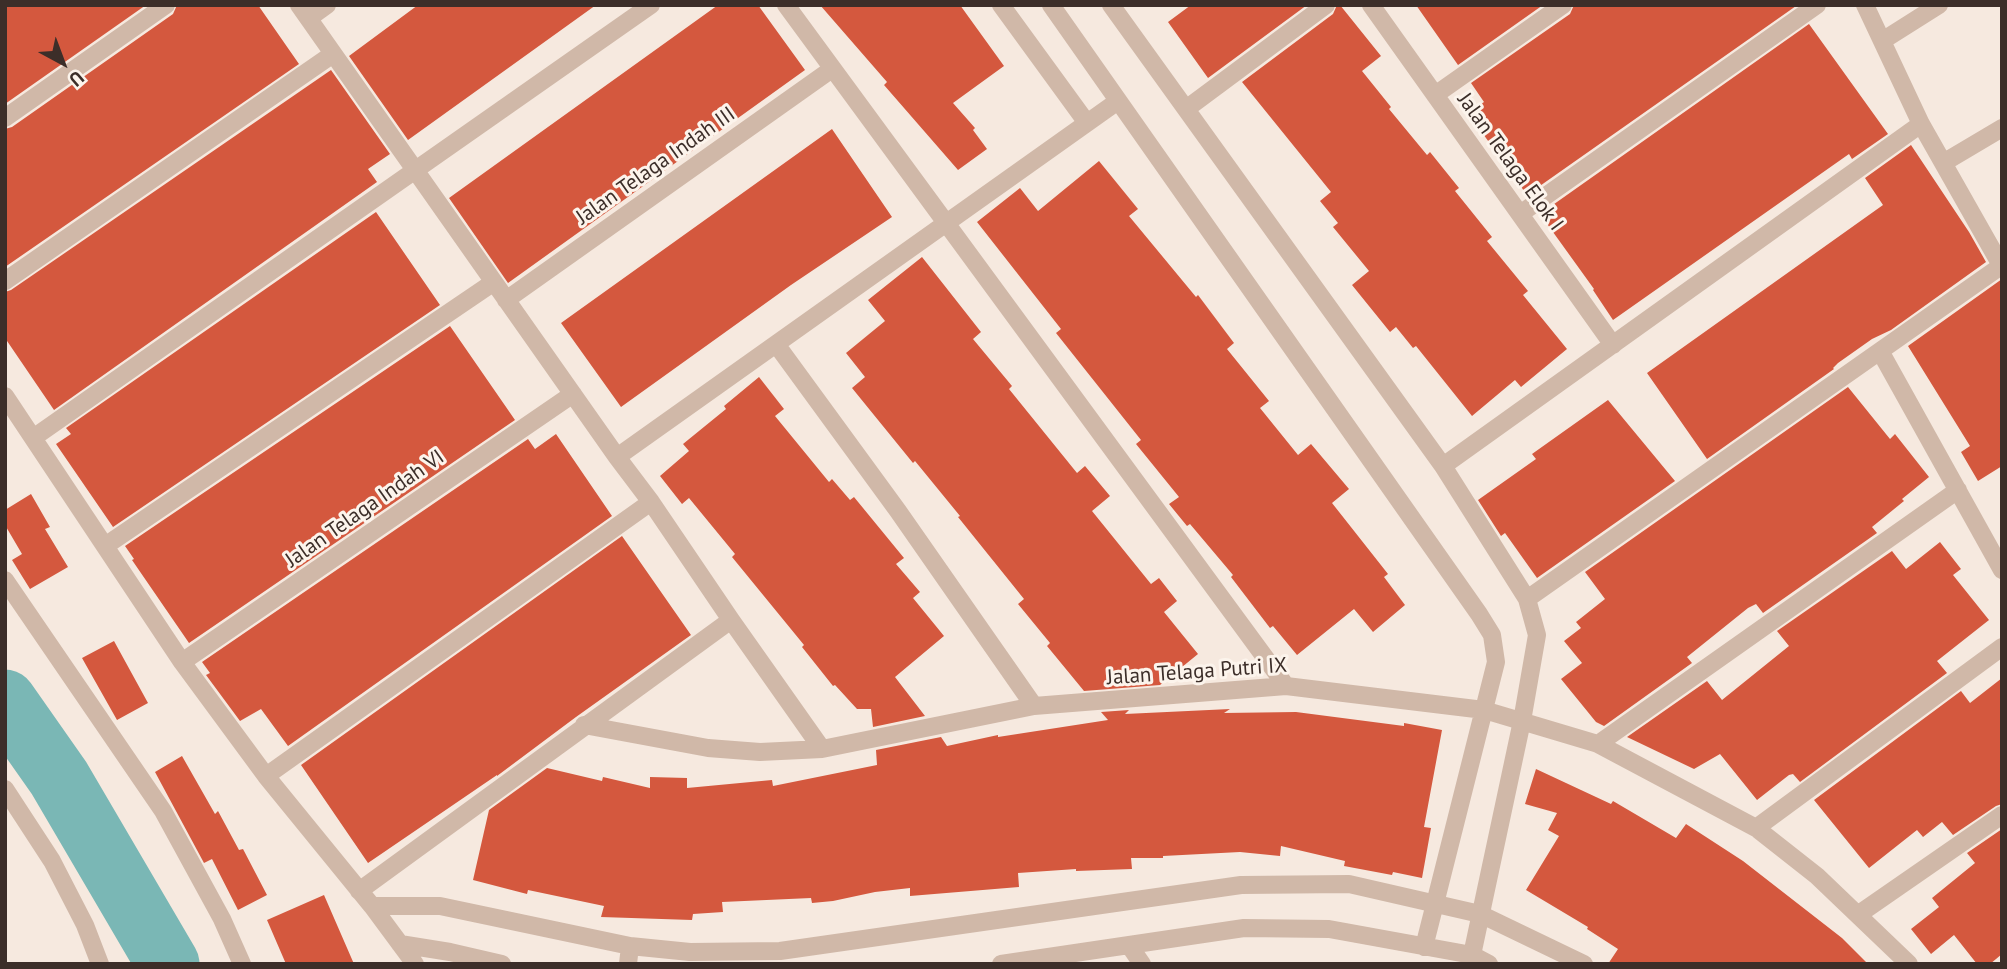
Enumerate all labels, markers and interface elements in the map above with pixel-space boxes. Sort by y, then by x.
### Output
north arrow [28,28,98,98]
text: U [64,66,89,92]
street label: Jalan Telaga Elok I [1452,88,1568,236]
street label: Jalan Telaga Indah III [572,102,740,230]
street label: Jalan Telaga Indah VI [281,445,449,573]
street label: Jalan Telaga Putri IX [1106,653,1288,691]

